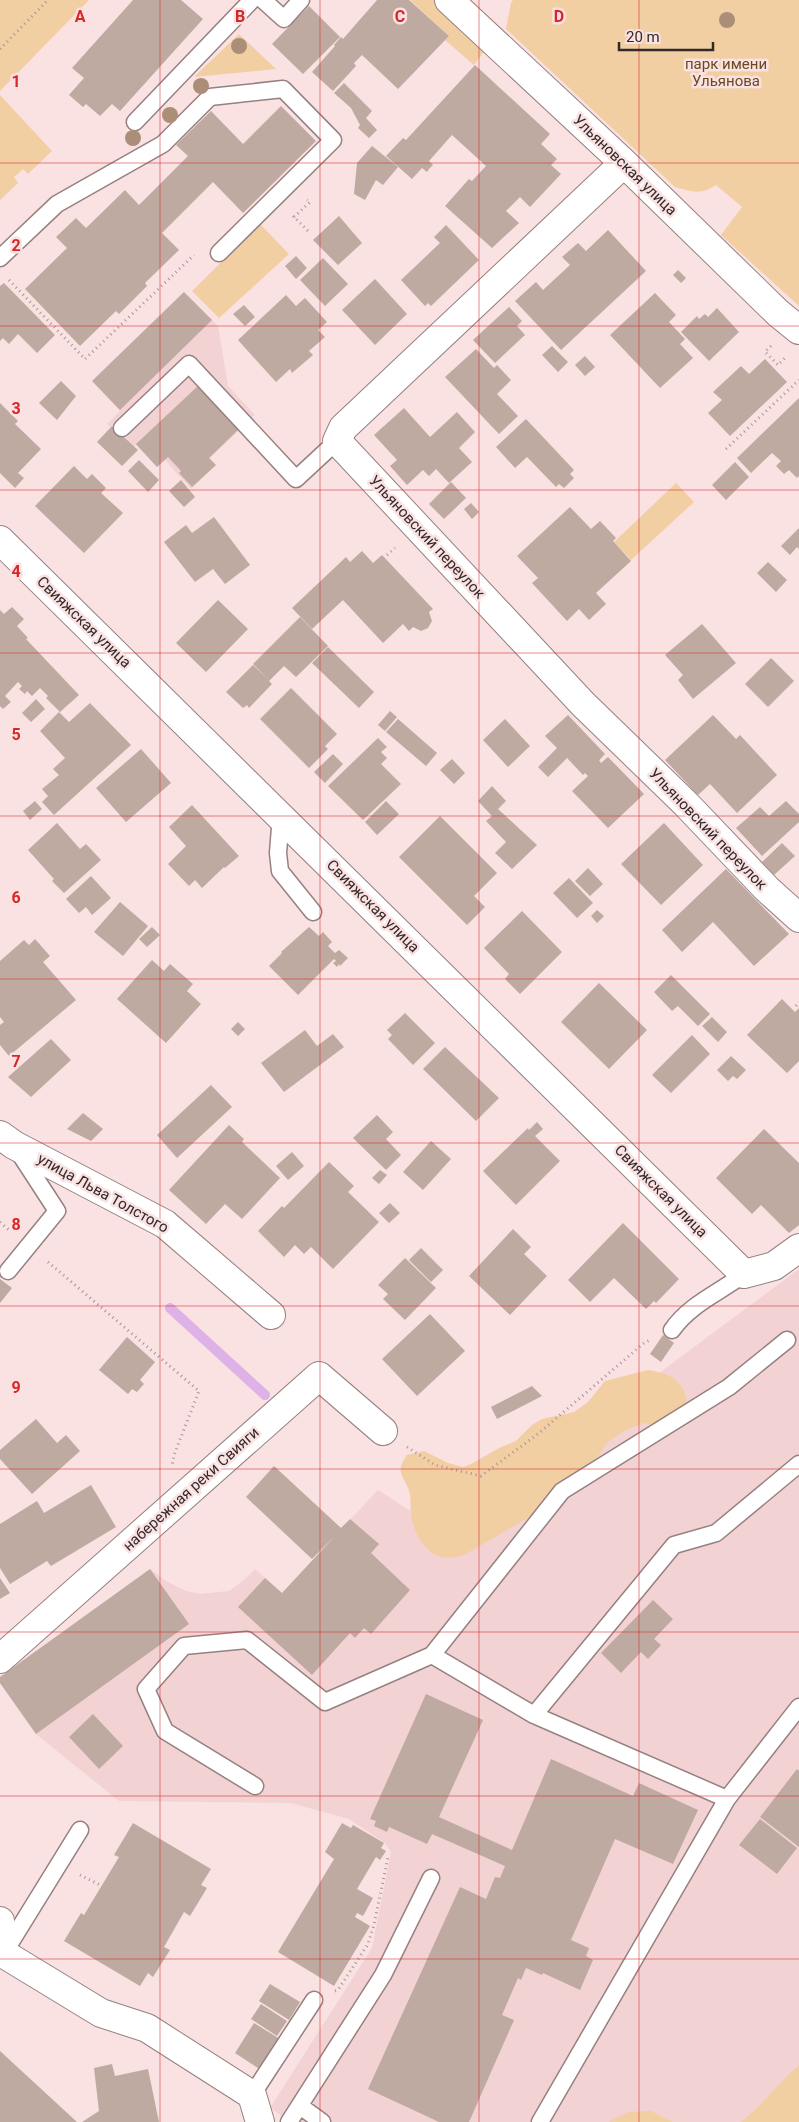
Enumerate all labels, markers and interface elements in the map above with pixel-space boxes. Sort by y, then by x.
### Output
text: A [75,7,86,26]
text: B [235,7,245,26]
text: C [395,7,405,26]
text: D [554,7,564,26]
scale bar [619,20,713,52]
text: 20 m [626,28,660,46]
park label: парк имени Ульянова [685,55,767,90]
text: 1 [11,72,21,91]
street label: Ульяновская улица [569,111,681,219]
text: 2 [11,236,21,255]
text: 3 [11,399,21,418]
street label: Ульяновский переулок [365,472,489,602]
text: 4 [11,562,21,581]
street label: Свияжская улица [33,573,135,671]
text: 5 [11,725,21,744]
street label: Ульяновский переулок [645,765,771,893]
street label: Свияжская улица [323,856,423,956]
text: 6 [11,888,21,907]
text: 7 [11,1052,21,1071]
street label: Свияжская улица [611,1141,711,1241]
street label: улица Льва Толстого [34,1149,172,1237]
text: 8 [11,1215,21,1234]
text: 9 [11,1378,21,1397]
street label: набережная реки Свияги [119,1423,263,1555]

